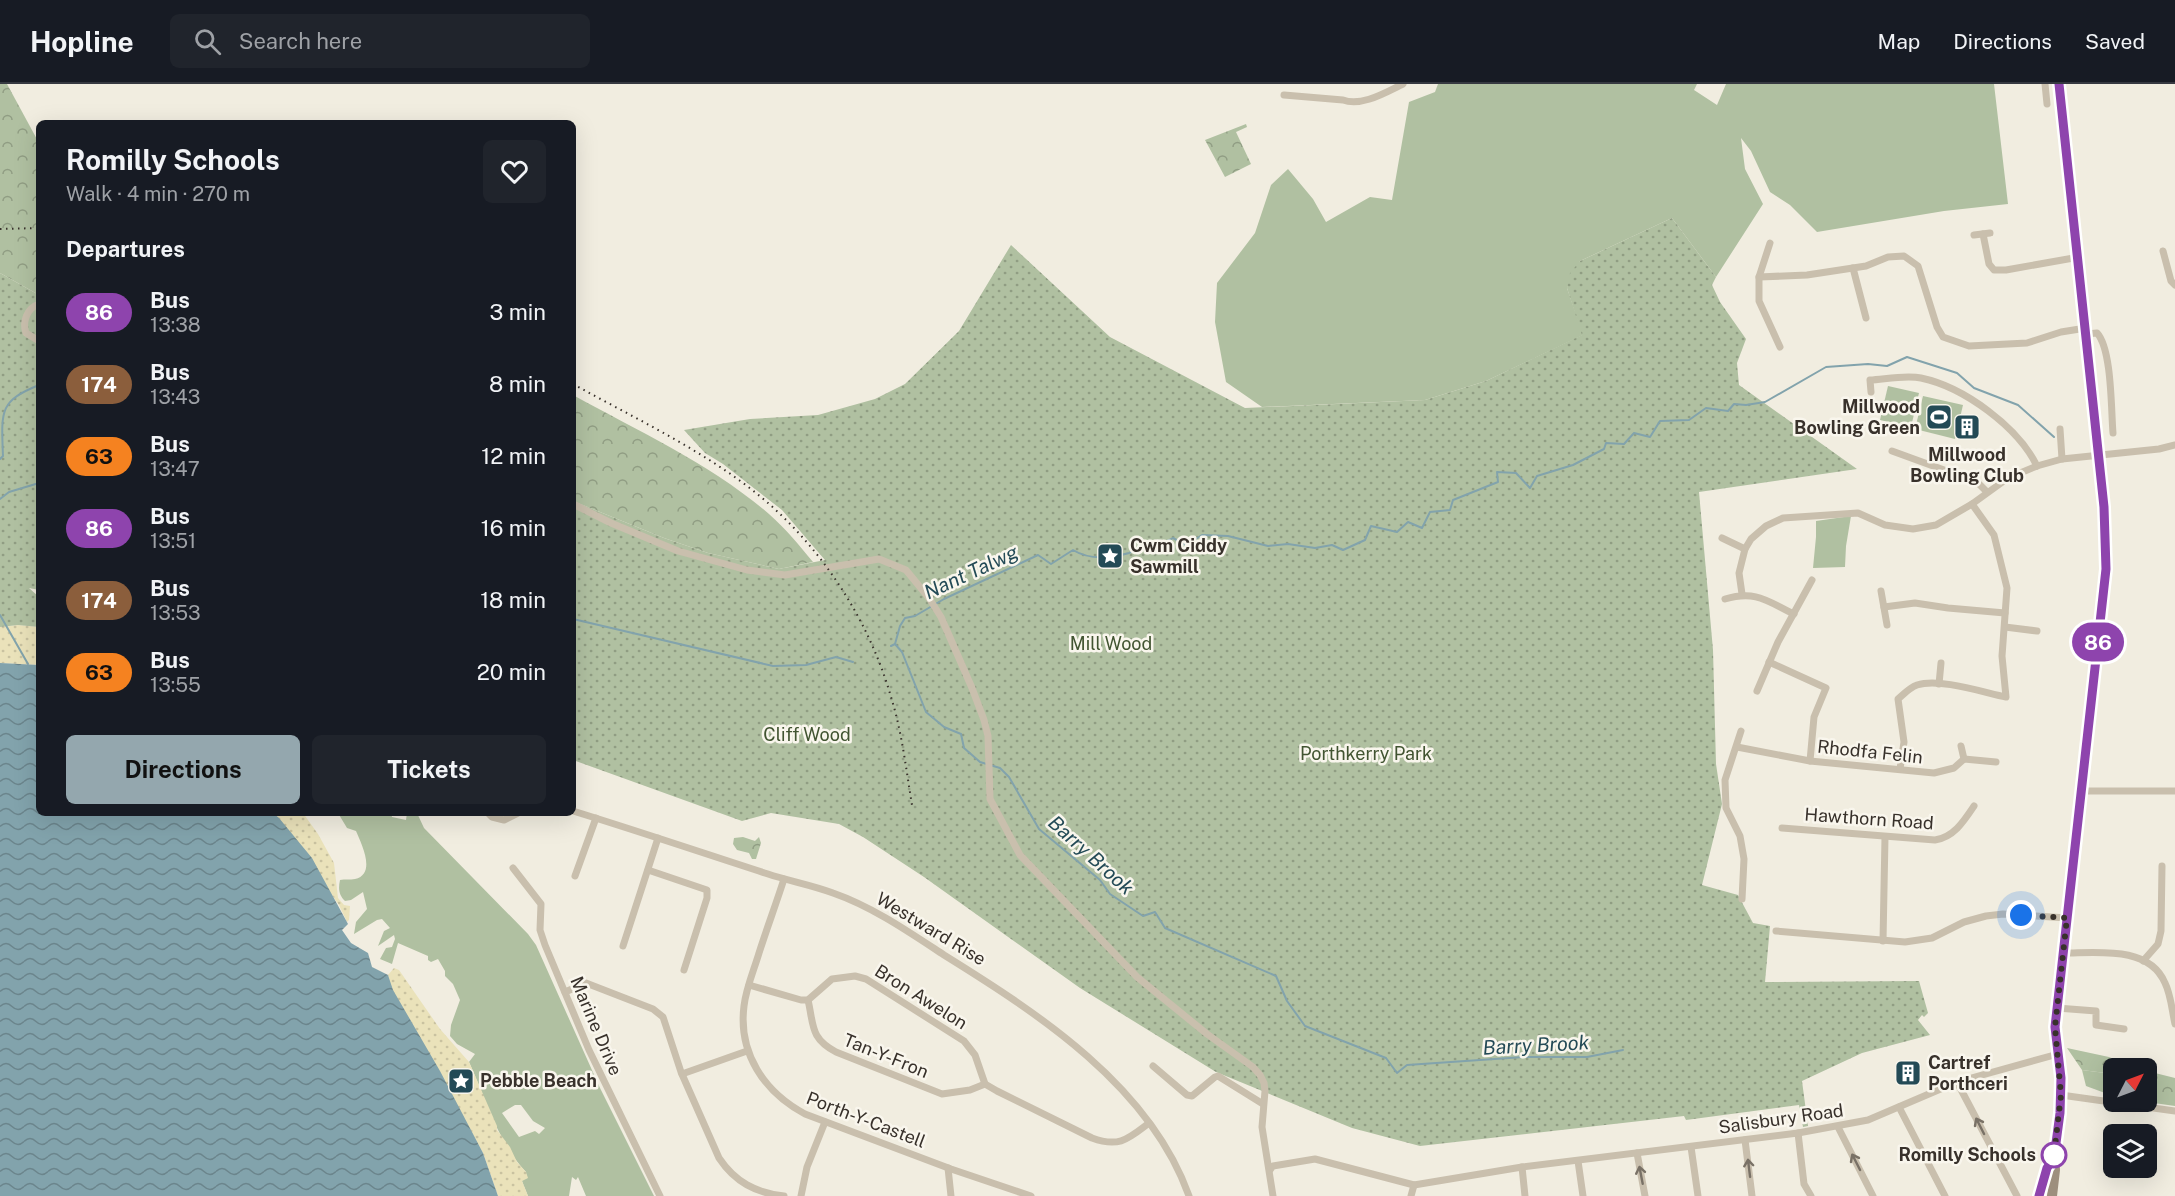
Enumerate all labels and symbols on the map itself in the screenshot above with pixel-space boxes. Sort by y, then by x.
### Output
place label: Millwood Bowling Green [1794,396,1920,438]
sports icon: Millwood Bowling Green [1924,402,1954,432]
building icon: Millwood Bowling Club [1952,412,1982,442]
place label: Millwood Bowling Club [1910,444,2024,486]
place label: Cwm Ciddy Sawmill [1130,535,1227,577]
water label: Nant Talwg [920,540,1022,604]
place icon: Cwm Ciddy Sawmill [1095,541,1125,571]
line badge: 86 [2071,622,2125,662]
park label: Mill Wood [1070,633,1152,654]
park label: Cliff Wood [763,724,851,745]
street label: Rhodfa Felin [1816,736,1924,767]
park label: Porthkerry Park [1300,743,1432,764]
street label: Hawthorn Road [1804,804,1934,833]
water label: Barry Brook [1043,810,1139,900]
street label: Westward Rise [873,888,990,970]
your location [2006,900,2036,930]
street label: Bron Awelon [871,960,971,1033]
street label: Marine Drive [566,973,627,1078]
street label: Tan-Y-Fron [841,1029,932,1082]
water label: Barry Brook [1482,1030,1590,1060]
place label: Cartref Porthceri [1928,1052,2008,1094]
building icon: Cartref Porthceri [1893,1058,1923,1088]
north arrow [2103,1058,2157,1112]
place icon: Pebble Beach [446,1066,476,1096]
place label: Pebble Beach [480,1070,597,1091]
street label: Porth-Y-Castell [804,1087,929,1152]
street label: Salisbury Road [1717,1099,1845,1138]
one-way arrow [1974,1117,1985,1135]
marker: Romilly Schools [2041,1142,2067,1168]
place label: Romilly Schools [1899,1144,2036,1165]
one-way arrow [1850,1153,1861,1171]
one-way arrow [1743,1159,1754,1178]
one-way arrow [1635,1165,1646,1185]

